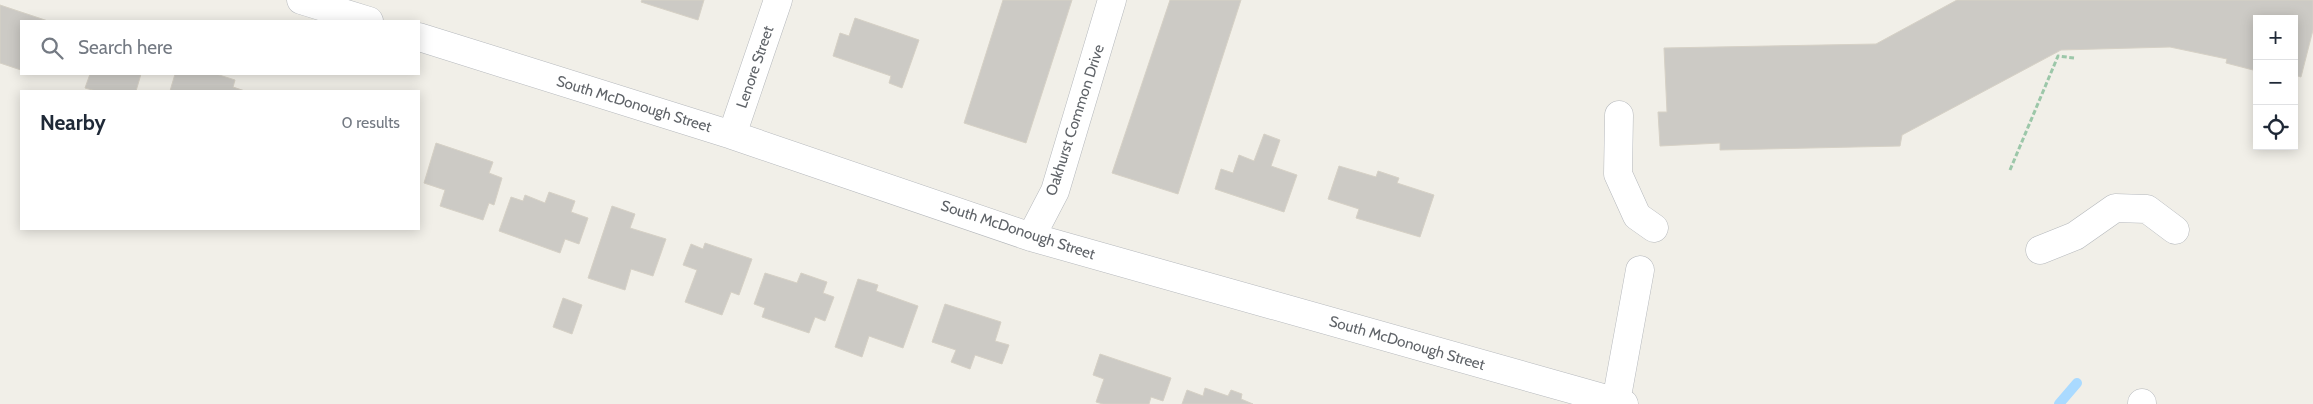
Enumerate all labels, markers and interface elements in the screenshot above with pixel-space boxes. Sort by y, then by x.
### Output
map controls [2253,15,2298,150]
button: + [2253,15,2298,60]
search box [20,20,420,75]
street label: Lenore Street [733,23,777,111]
icon: search [38,34,66,62]
text: Search here [78,36,172,59]
street label: Oakhurst Common Drive [1042,42,1108,198]
button: − [2253,60,2298,105]
street label: South McDonough Street [554,72,714,136]
button: locate [2253,105,2298,150]
text: Nearby [40,110,106,135]
text: 0 results [341,113,400,132]
street label: South McDonough Street [939,197,1097,263]
street label: South McDonough Street [1327,312,1487,374]

